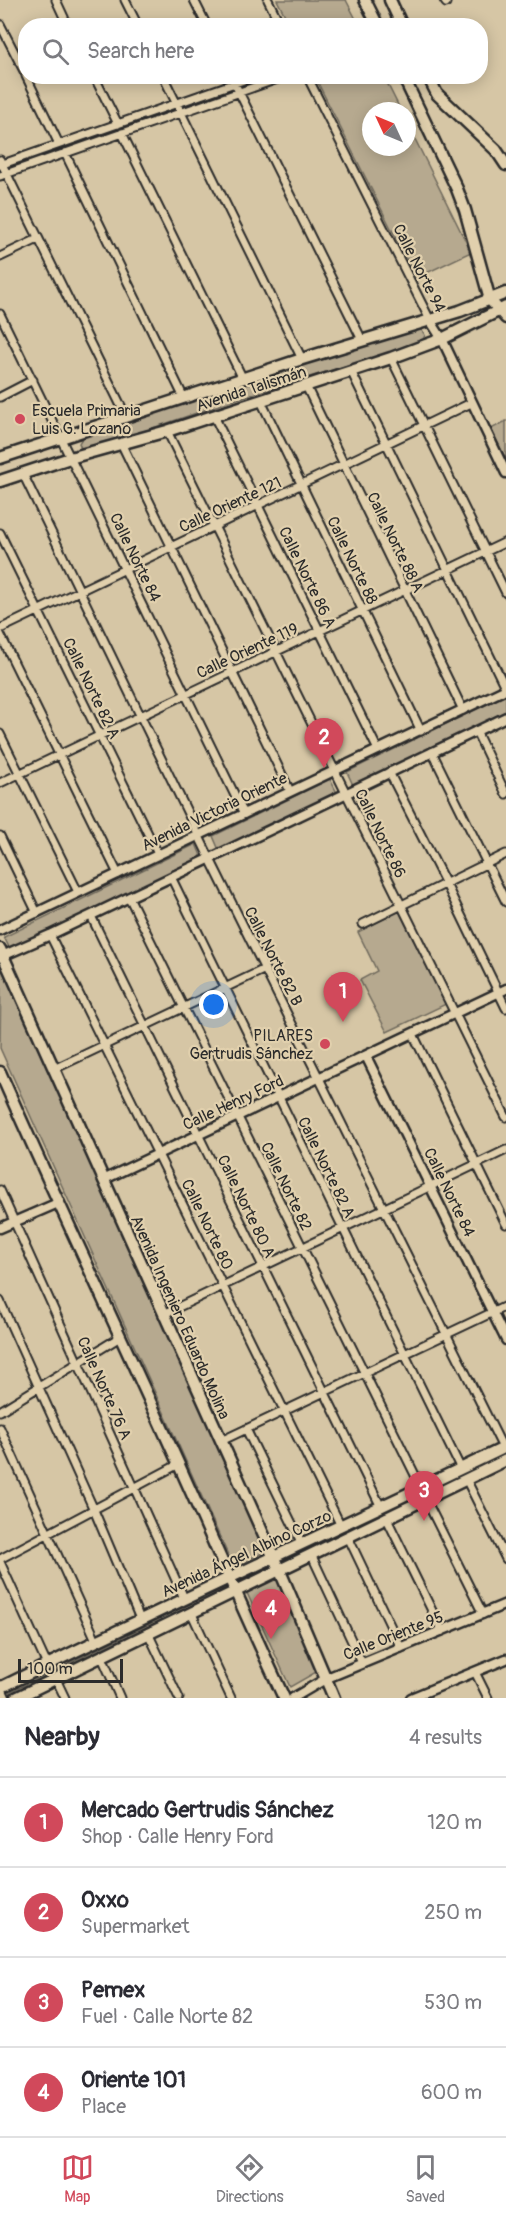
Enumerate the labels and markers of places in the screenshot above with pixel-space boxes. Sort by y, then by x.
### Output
place label: Escuela Primaria Luis G. Lozano [32,401,141,439]
marker: Escuela Primaria Luis G. Lozano [13,412,27,426]
pin: 2 [304,718,344,768]
pin: 1 [324,972,362,1022]
place label: PILARES Gertrudis Sánchez [190,1026,313,1064]
marker: PILARES Gertrudis Sánchez [318,1037,332,1051]
pin: 3 [404,1472,444,1521]
pin: 4 [252,1590,290,1639]

